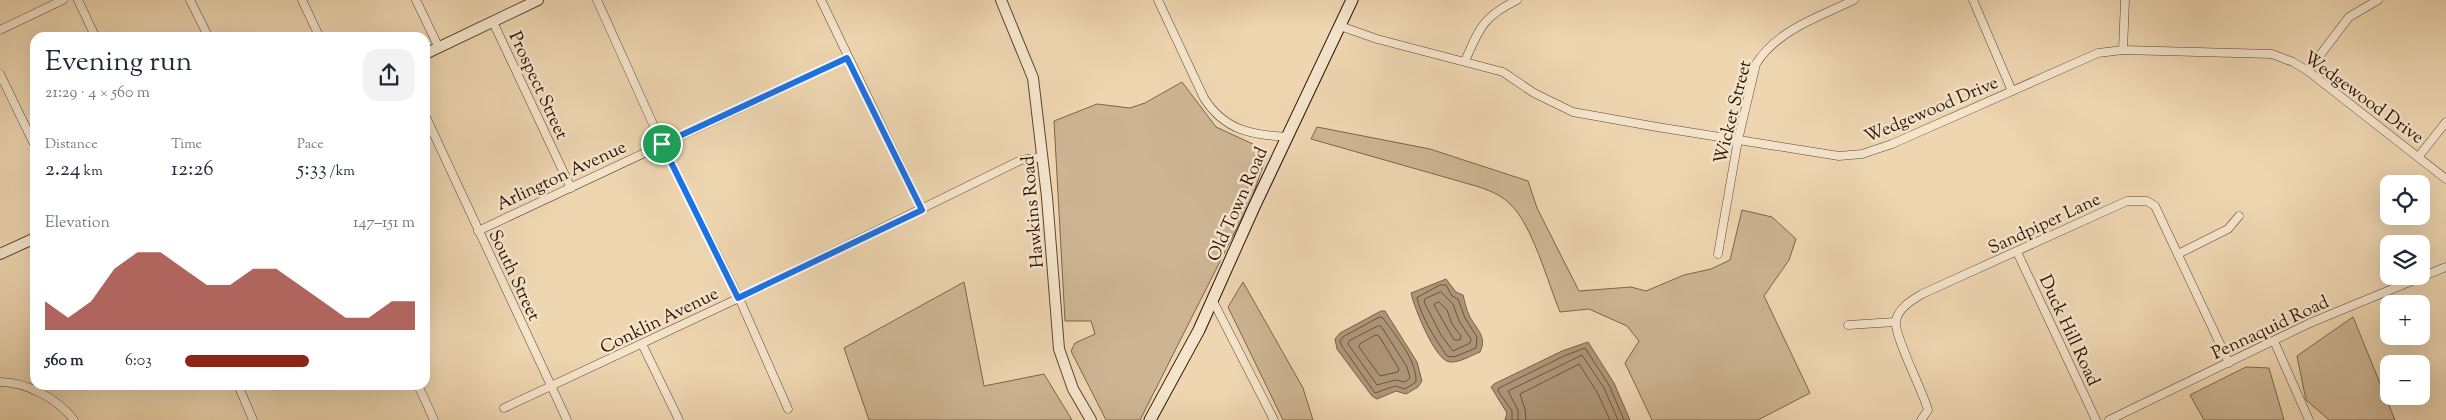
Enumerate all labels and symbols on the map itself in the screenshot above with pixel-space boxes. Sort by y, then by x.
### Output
street label: Prospect Street [501,28,574,144]
street label: Wedgewood Drive [2297,46,2428,151]
street label: Wicket Street [1708,58,1759,167]
street label: Wedgewood Drive [1861,71,2003,151]
pin [641,123,683,165]
street label: Arlington Avenue [492,135,631,218]
street label: Old Town Road [1202,143,1276,266]
street label: Hawkins Road [1016,155,1052,269]
street label: Sandpiper Lane [1984,187,2105,262]
street label: South Street [481,226,546,326]
street label: Duck Hill Road [2031,271,2105,391]
street label: Conklin Avenue [596,282,724,362]
street label: Pennaquid Road [2208,290,2334,367]

